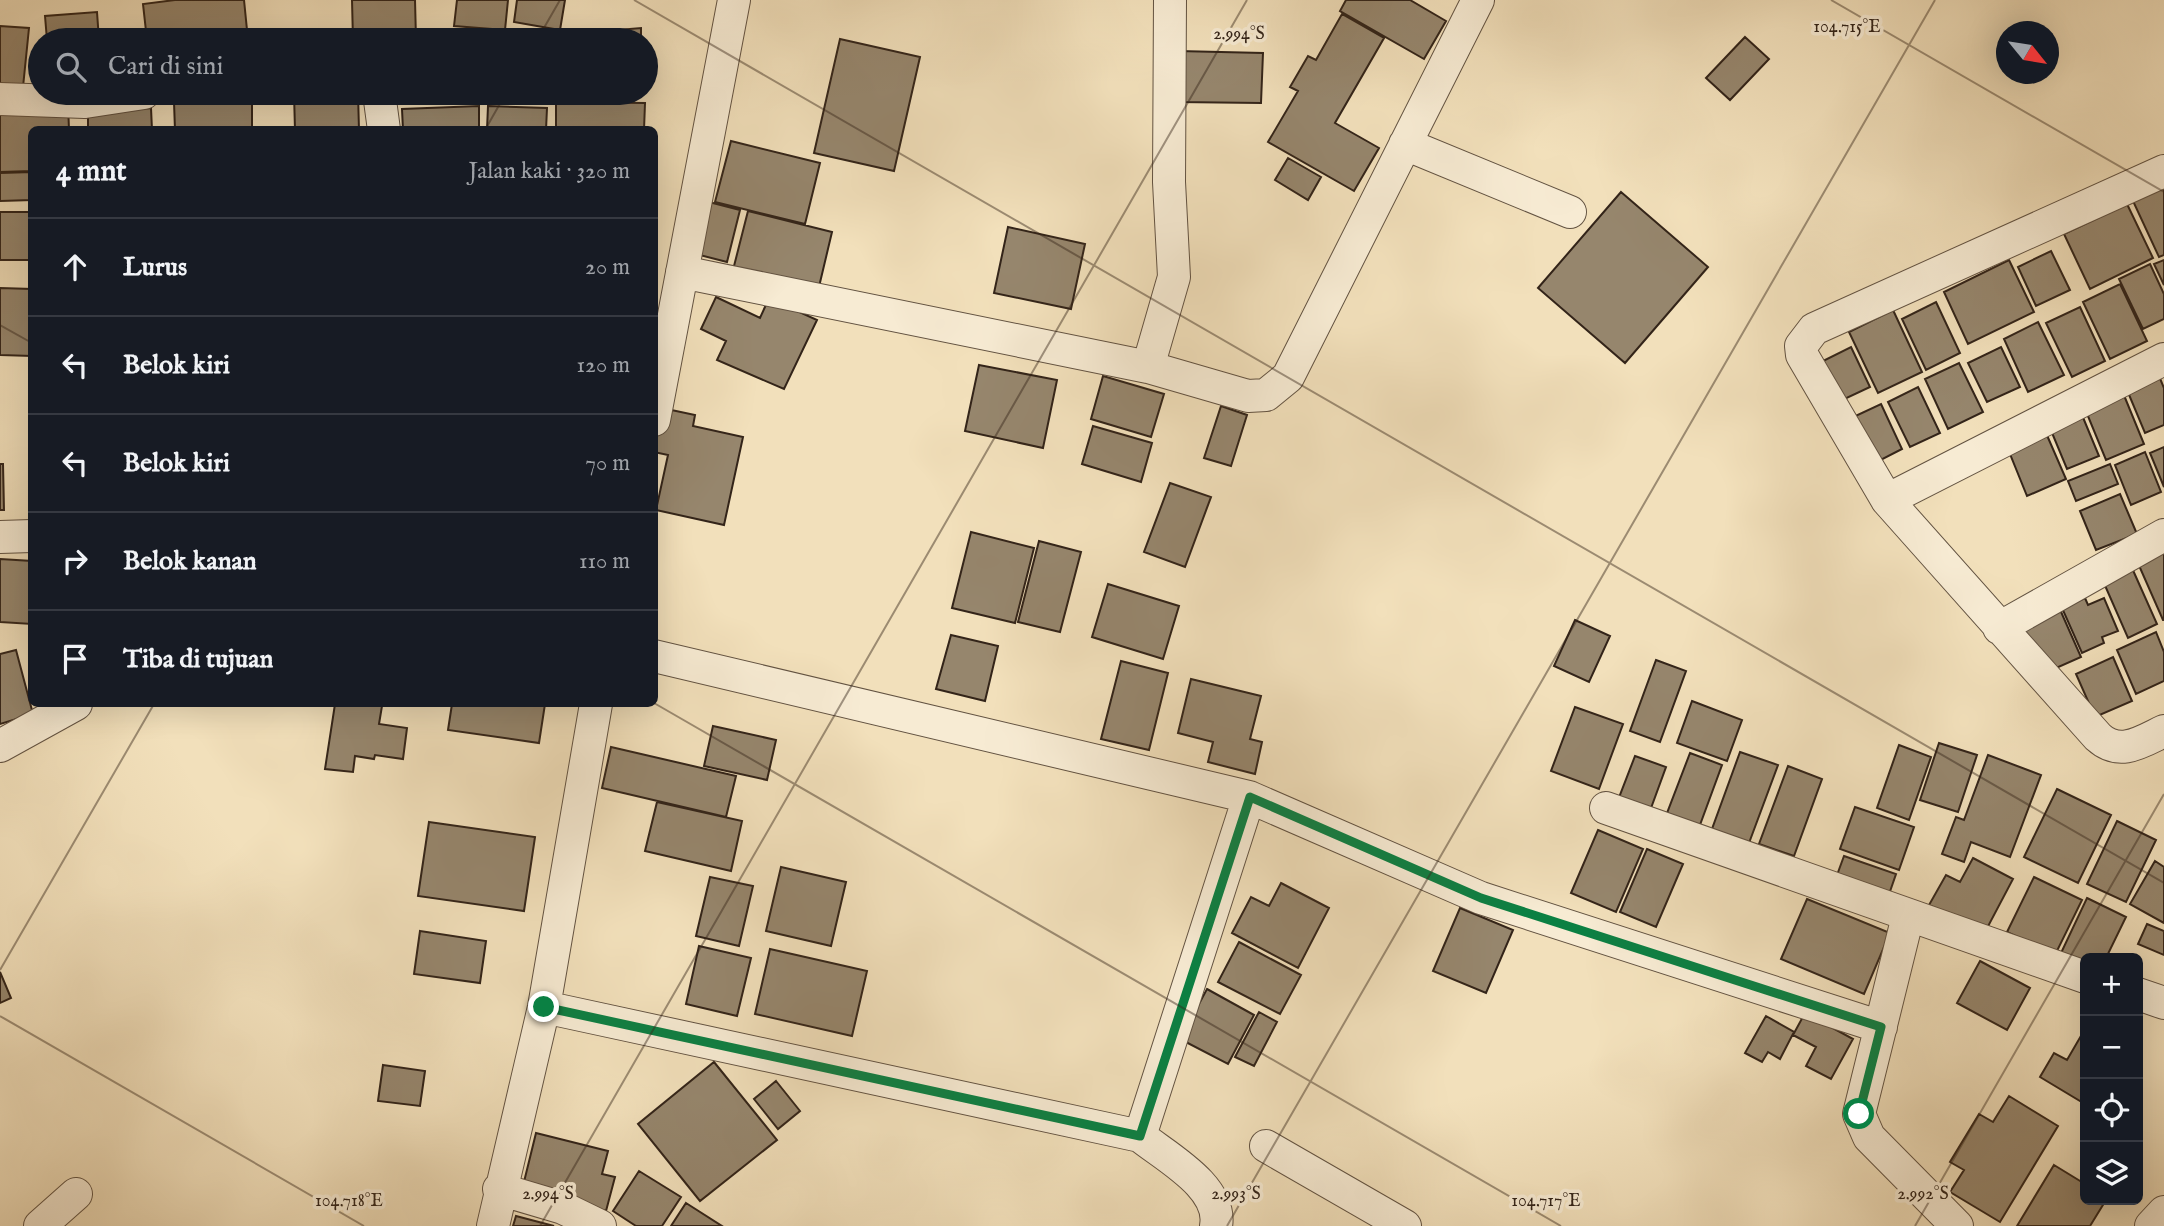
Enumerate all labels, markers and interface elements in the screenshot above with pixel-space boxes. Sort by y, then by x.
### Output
text: 104.715°E [1813,16,1881,39]
north arrow [1996,21,2059,84]
text: 2.994°S [1213,23,1265,46]
search box [28,28,658,105]
icon: search [52,48,90,86]
text: Cari di sini [108,50,223,83]
text: 4 mnt [56,153,127,191]
text: Jalan kaki · 320 m [468,157,630,186]
icon: ahead [56,248,94,286]
text: Lurus [123,251,187,284]
text: 20 m [585,253,630,282]
icon: left [56,346,94,384]
text: Belok kiri [123,349,230,382]
text: 120 m [577,351,630,380]
icon: left [56,444,94,482]
text: Belok kiri [123,447,230,480]
text: 70 m [585,449,630,478]
icon: right [56,542,94,580]
text: Belok kanan [123,545,257,578]
text: 110 m [579,547,630,576]
icon: arrive [56,640,94,678]
text: Tiba di tujuan [123,643,273,676]
map controls [2080,953,2143,1205]
button: + [2080,953,2143,1016]
route end [528,991,559,1022]
button: − [2080,1016,2143,1079]
button: locate [2080,1079,2143,1142]
route start [1843,1098,1874,1129]
button: layers [2080,1142,2143,1205]
text: 2.994°S [522,1183,574,1206]
text: 2.993°S [1211,1183,1261,1206]
text: 2.992°S [1897,1183,1949,1206]
text: 104.718°E [315,1190,383,1213]
text: 104.717°E [1511,1190,1581,1213]

